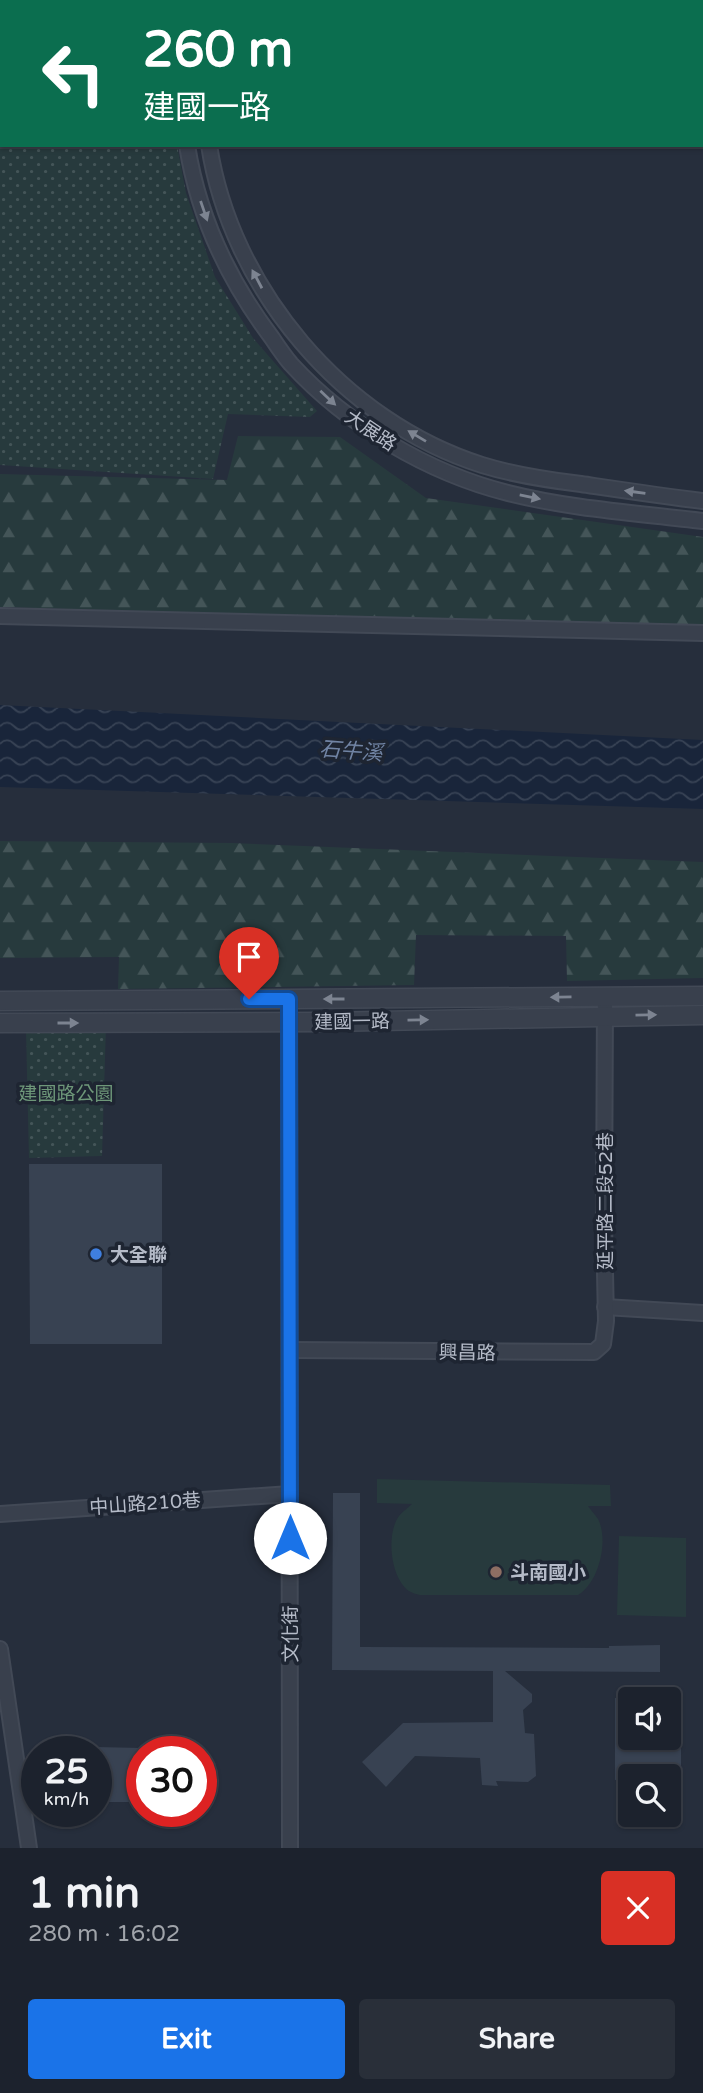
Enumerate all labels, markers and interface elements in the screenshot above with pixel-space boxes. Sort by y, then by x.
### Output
text: 260 m [143,21,293,80]
icon: left [28,28,119,119]
text: 建國一路 [143,89,271,127]
one-way arrow [199,201,210,222]
one-way arrow [251,269,263,289]
one-way arrow [319,390,336,406]
street label: 大展路 [341,406,400,456]
one-way arrow [407,430,426,443]
one-way arrow [624,486,646,497]
one-way arrow [519,492,541,503]
water label: 石牛溪 [319,737,386,766]
pin [219,927,279,999]
icon: arrive [230,938,268,976]
one-way arrow [550,991,572,1003]
one-way arrow [323,993,345,1005]
one-way arrow [635,1009,657,1021]
street label: 建國一路 [314,1010,390,1034]
one-way arrow [407,1014,429,1026]
one-way arrow [57,1017,79,1029]
park label: 建國路公園 [18,1083,114,1105]
street label: 延平路二段52巷 [595,1132,617,1270]
place label: 大全聯 [110,1244,167,1266]
marker: 大全聯 [88,1246,104,1262]
street label: 興昌路 [438,1342,496,1364]
street label: 中山路210巷 [89,1489,202,1519]
position arrow [253,1501,327,1575]
place label: 斗南國小 [510,1562,586,1584]
marker: 斗南國小 [488,1564,504,1580]
street label: 文化街 [280,1605,302,1663]
map controls [618,1687,681,1827]
button: sound [618,1687,681,1750]
speed limit sign: 30 [126,1736,217,1827]
text: 25 [45,1751,88,1793]
button: search [618,1764,681,1827]
text: km/h [44,1788,89,1810]
text: 1 min [28,1868,140,1919]
button: close [601,1871,675,1945]
text: 280 m · 16:02 [28,1920,180,1948]
button: Exit [28,1999,345,2079]
button: Share [359,1999,675,2079]

